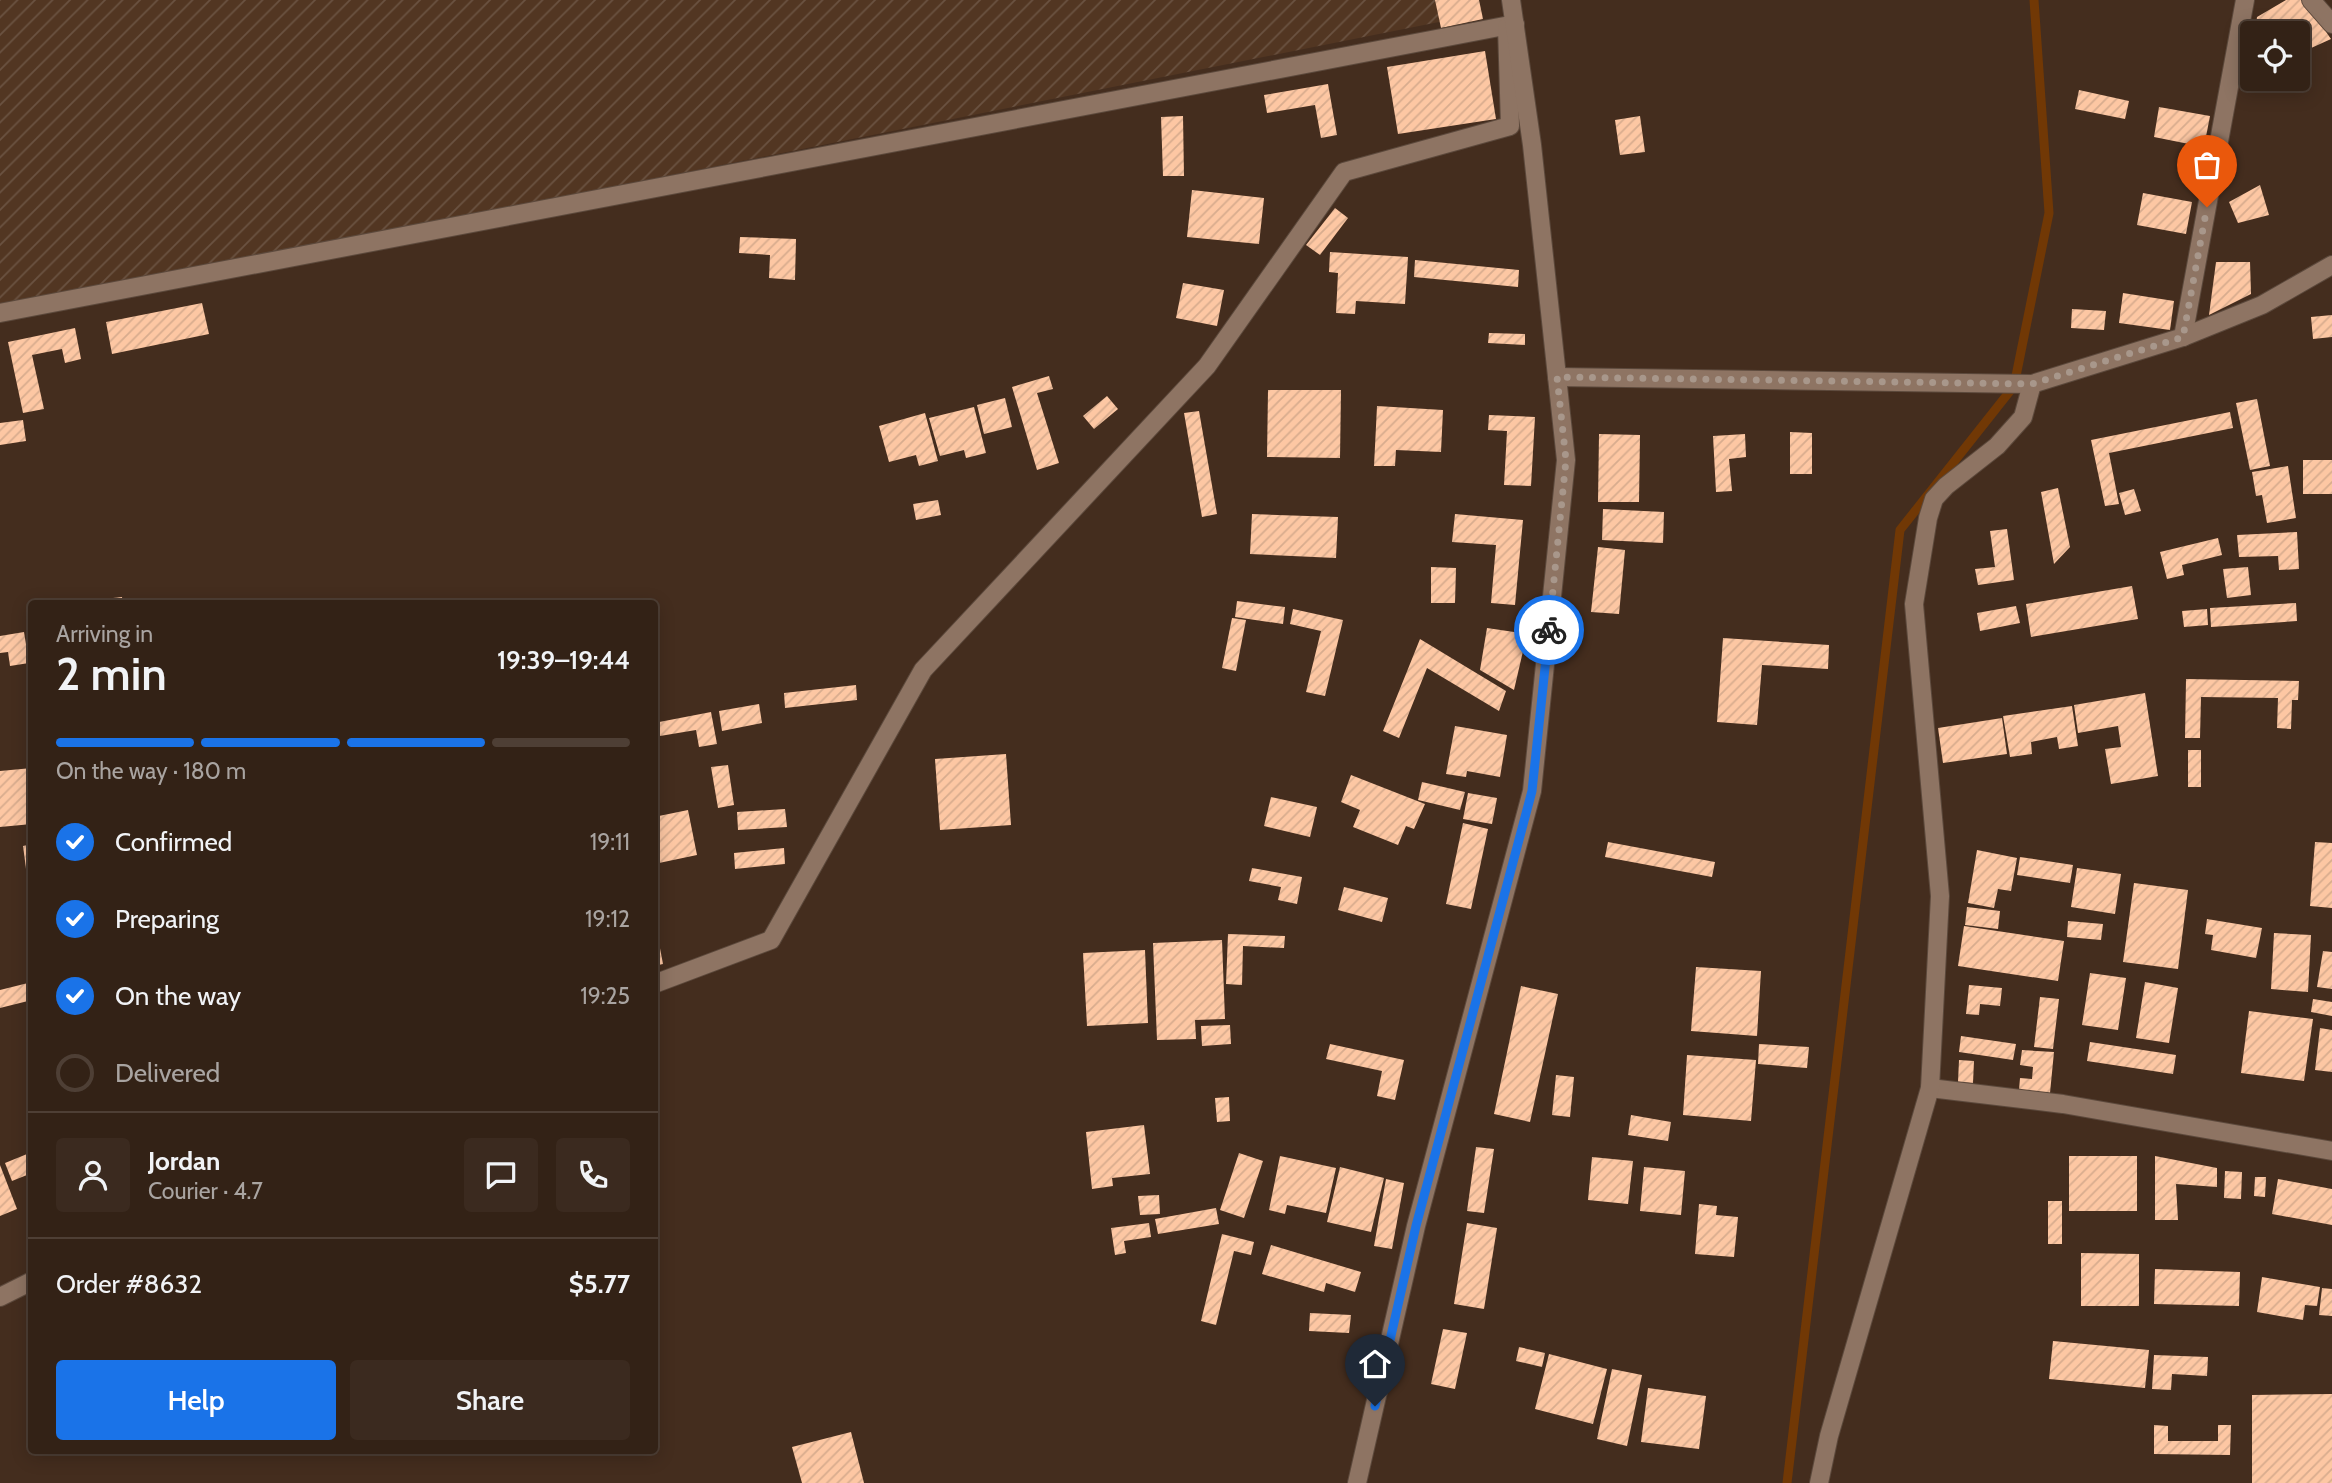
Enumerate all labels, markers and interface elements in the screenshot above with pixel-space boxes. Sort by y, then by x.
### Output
map controls [2240,21,2310,91]
button: locate [2240,21,2310,91]
pin [2177,135,2237,207]
icon: bag [2188,146,2226,184]
courier [1514,595,1584,665]
icon: bike [1530,611,1568,649]
text: Arriving in [56,620,153,648]
text: 19:39–19:44 [497,644,630,676]
text: 2 min [56,646,167,702]
text: On the way · 180 m [56,757,246,785]
icon: check [56,823,94,861]
text: Confirmed [115,826,232,858]
text: 19:11 [590,828,630,856]
icon: check [56,900,94,938]
text: Preparing [115,903,219,935]
text: 19:12 [585,905,630,933]
icon: check [56,977,94,1015]
text: On the way [115,980,241,1012]
text: 19:25 [580,982,630,1010]
text: Delivered [115,1057,220,1089]
button: person [56,1138,130,1212]
button: chat [464,1138,538,1212]
button: phone [556,1138,630,1212]
text: Jordan [148,1145,220,1177]
text: Courier · 4.7 [148,1177,263,1205]
text: Order #8632 [56,1268,202,1300]
text: $5.77 [569,1268,630,1300]
pin [1345,1334,1405,1406]
icon: home [1356,1345,1394,1383]
button: Help [56,1360,336,1440]
button: Share [350,1360,630,1440]

